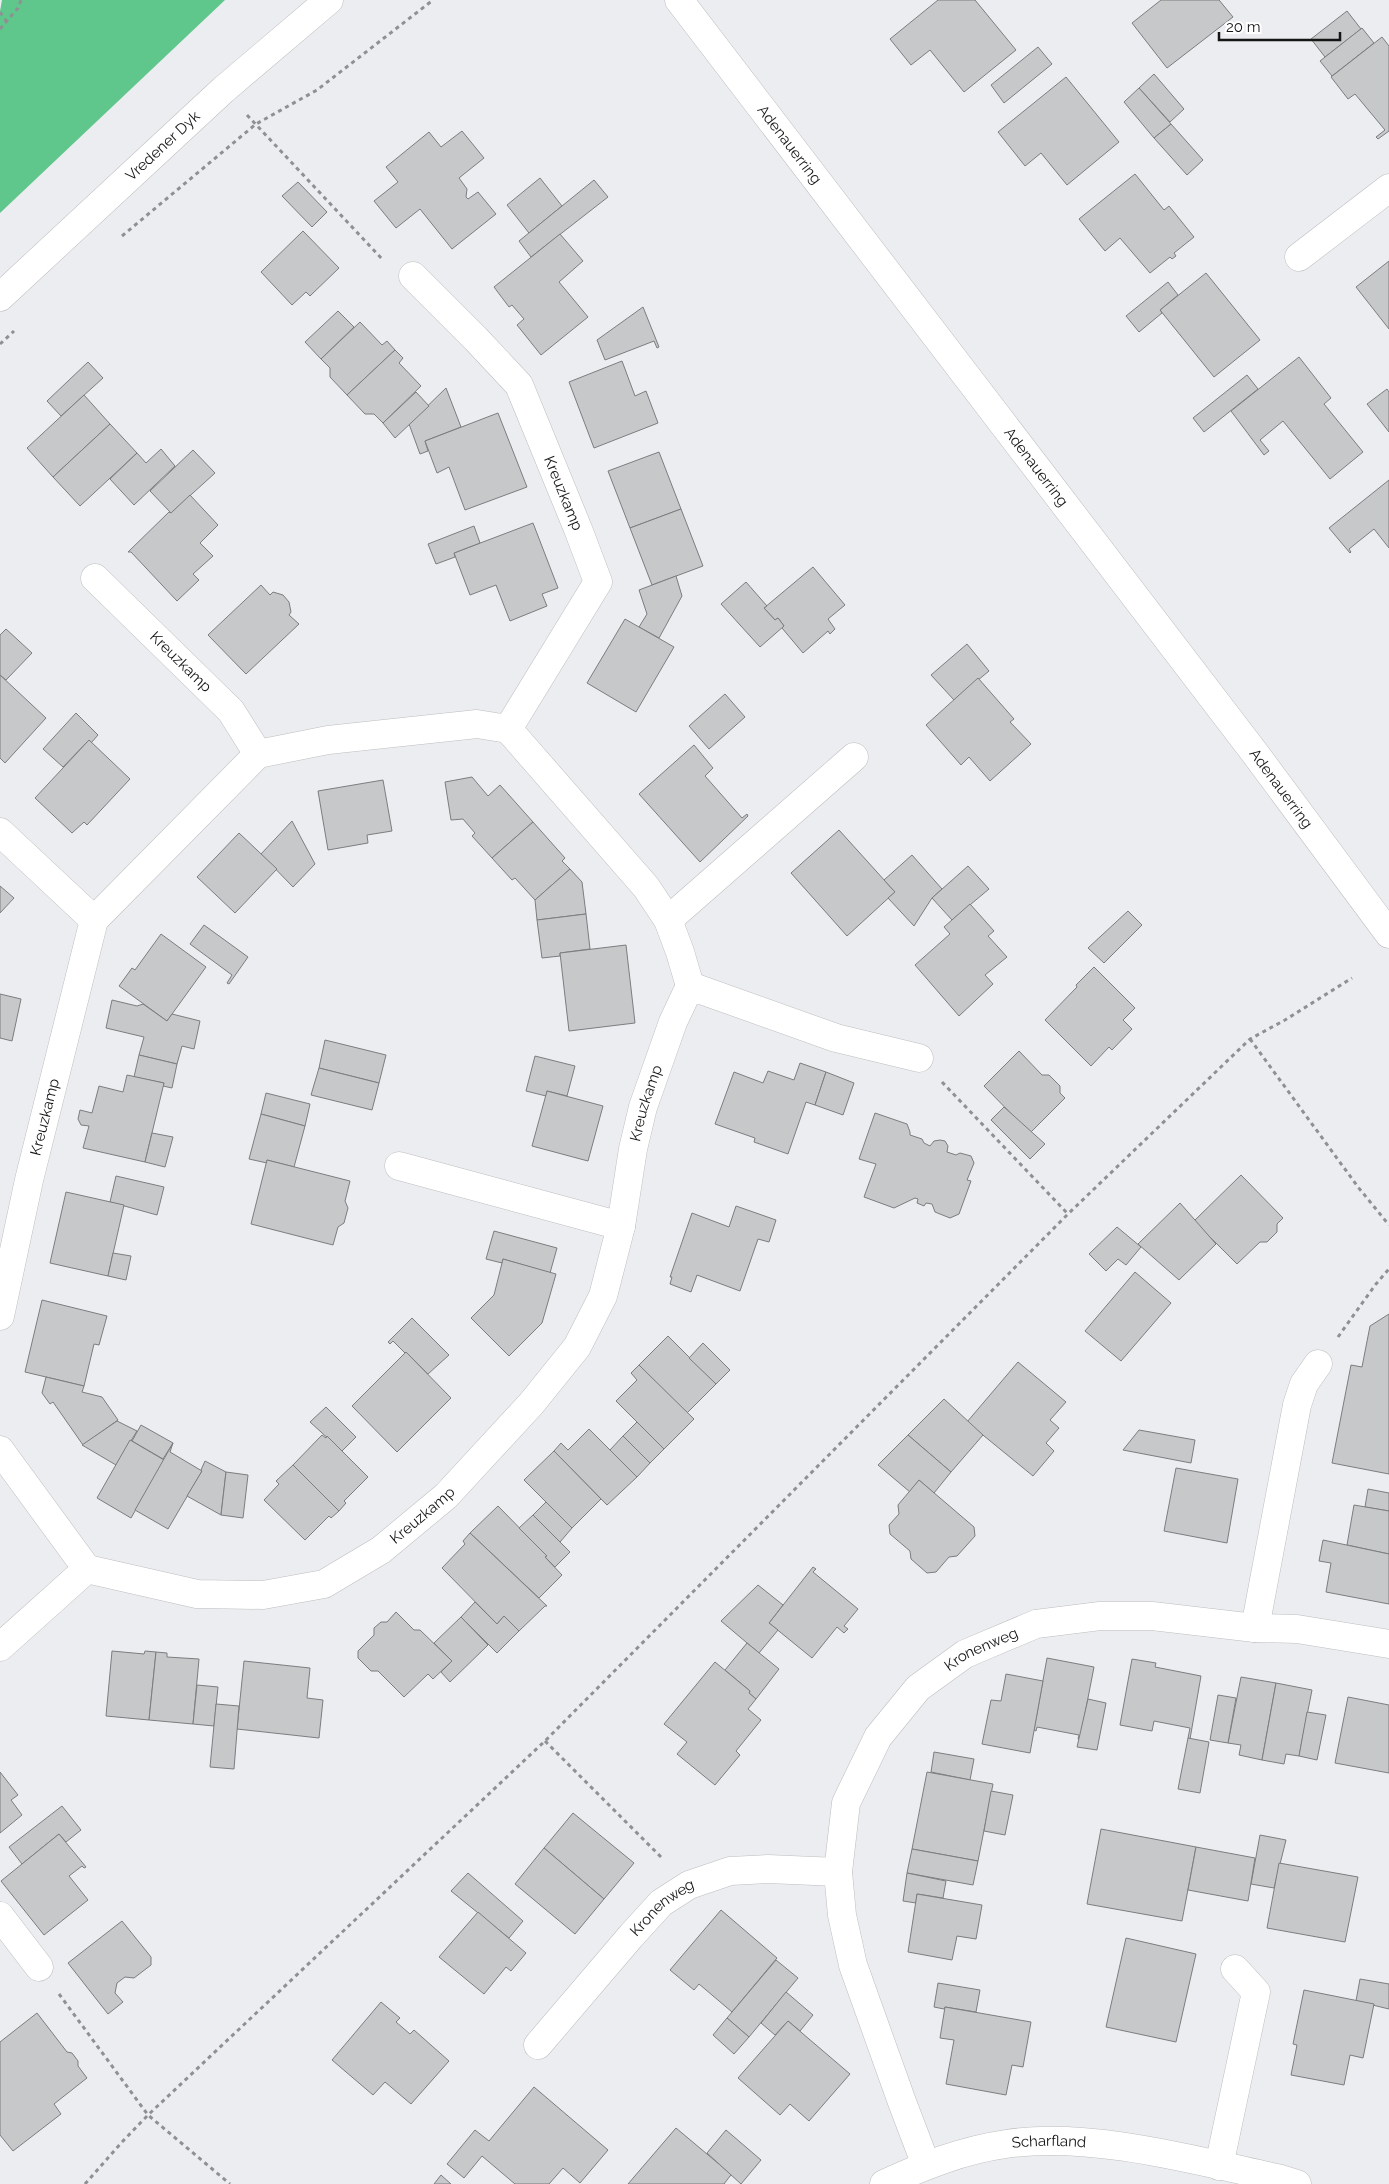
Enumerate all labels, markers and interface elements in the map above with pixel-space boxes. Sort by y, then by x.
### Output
scale bar [1219,10,1340,42]
text: 20 m [1226,18,1261,36]
street label: Adenauerring [754,102,825,188]
street label: Vredener Dyk [122,107,204,185]
street label: Adenauerring [1000,424,1072,510]
street label: Kreuzkamp [540,453,587,533]
street label: Kreuzkamp [146,628,215,696]
street label: Adenauerring [1246,745,1316,832]
street label: Kreuzkamp [626,1063,666,1143]
street label: Kreuzkamp [26,1077,63,1157]
street label: Kreuzkamp [386,1483,459,1548]
street label: Kronenweg [941,1624,1021,1675]
street label: Kronenweg [626,1875,696,1940]
street label: Scharfland [1011,2132,1087,2152]

